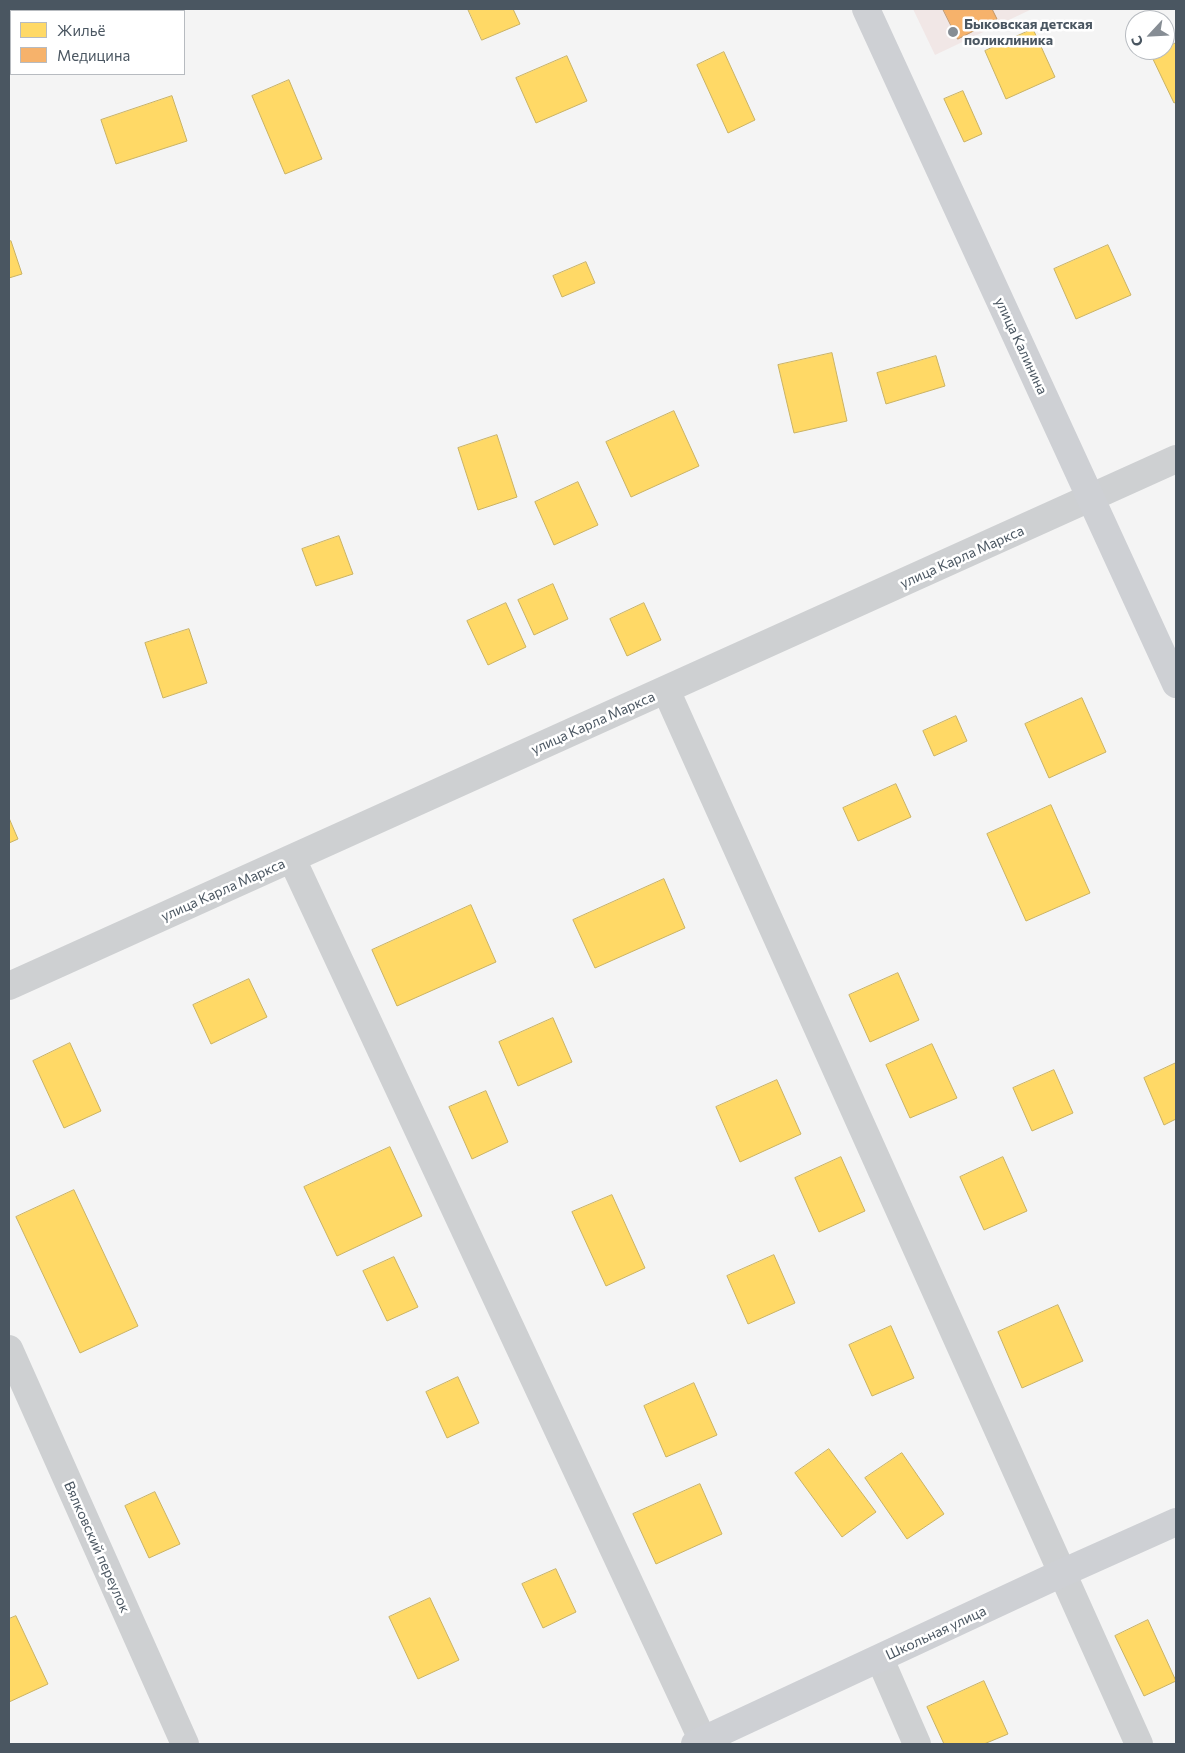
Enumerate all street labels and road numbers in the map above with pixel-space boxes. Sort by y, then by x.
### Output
street label: улица Калинина [991,295,1051,397]
street label: улица Карла Маркса [897,522,1027,592]
street label: улица Карла Маркса [528,688,658,758]
street label: улица Карла Маркса [158,855,288,925]
street label: Вялковский переулок [60,1479,134,1615]
street label: Школьная улица [883,1602,989,1664]

